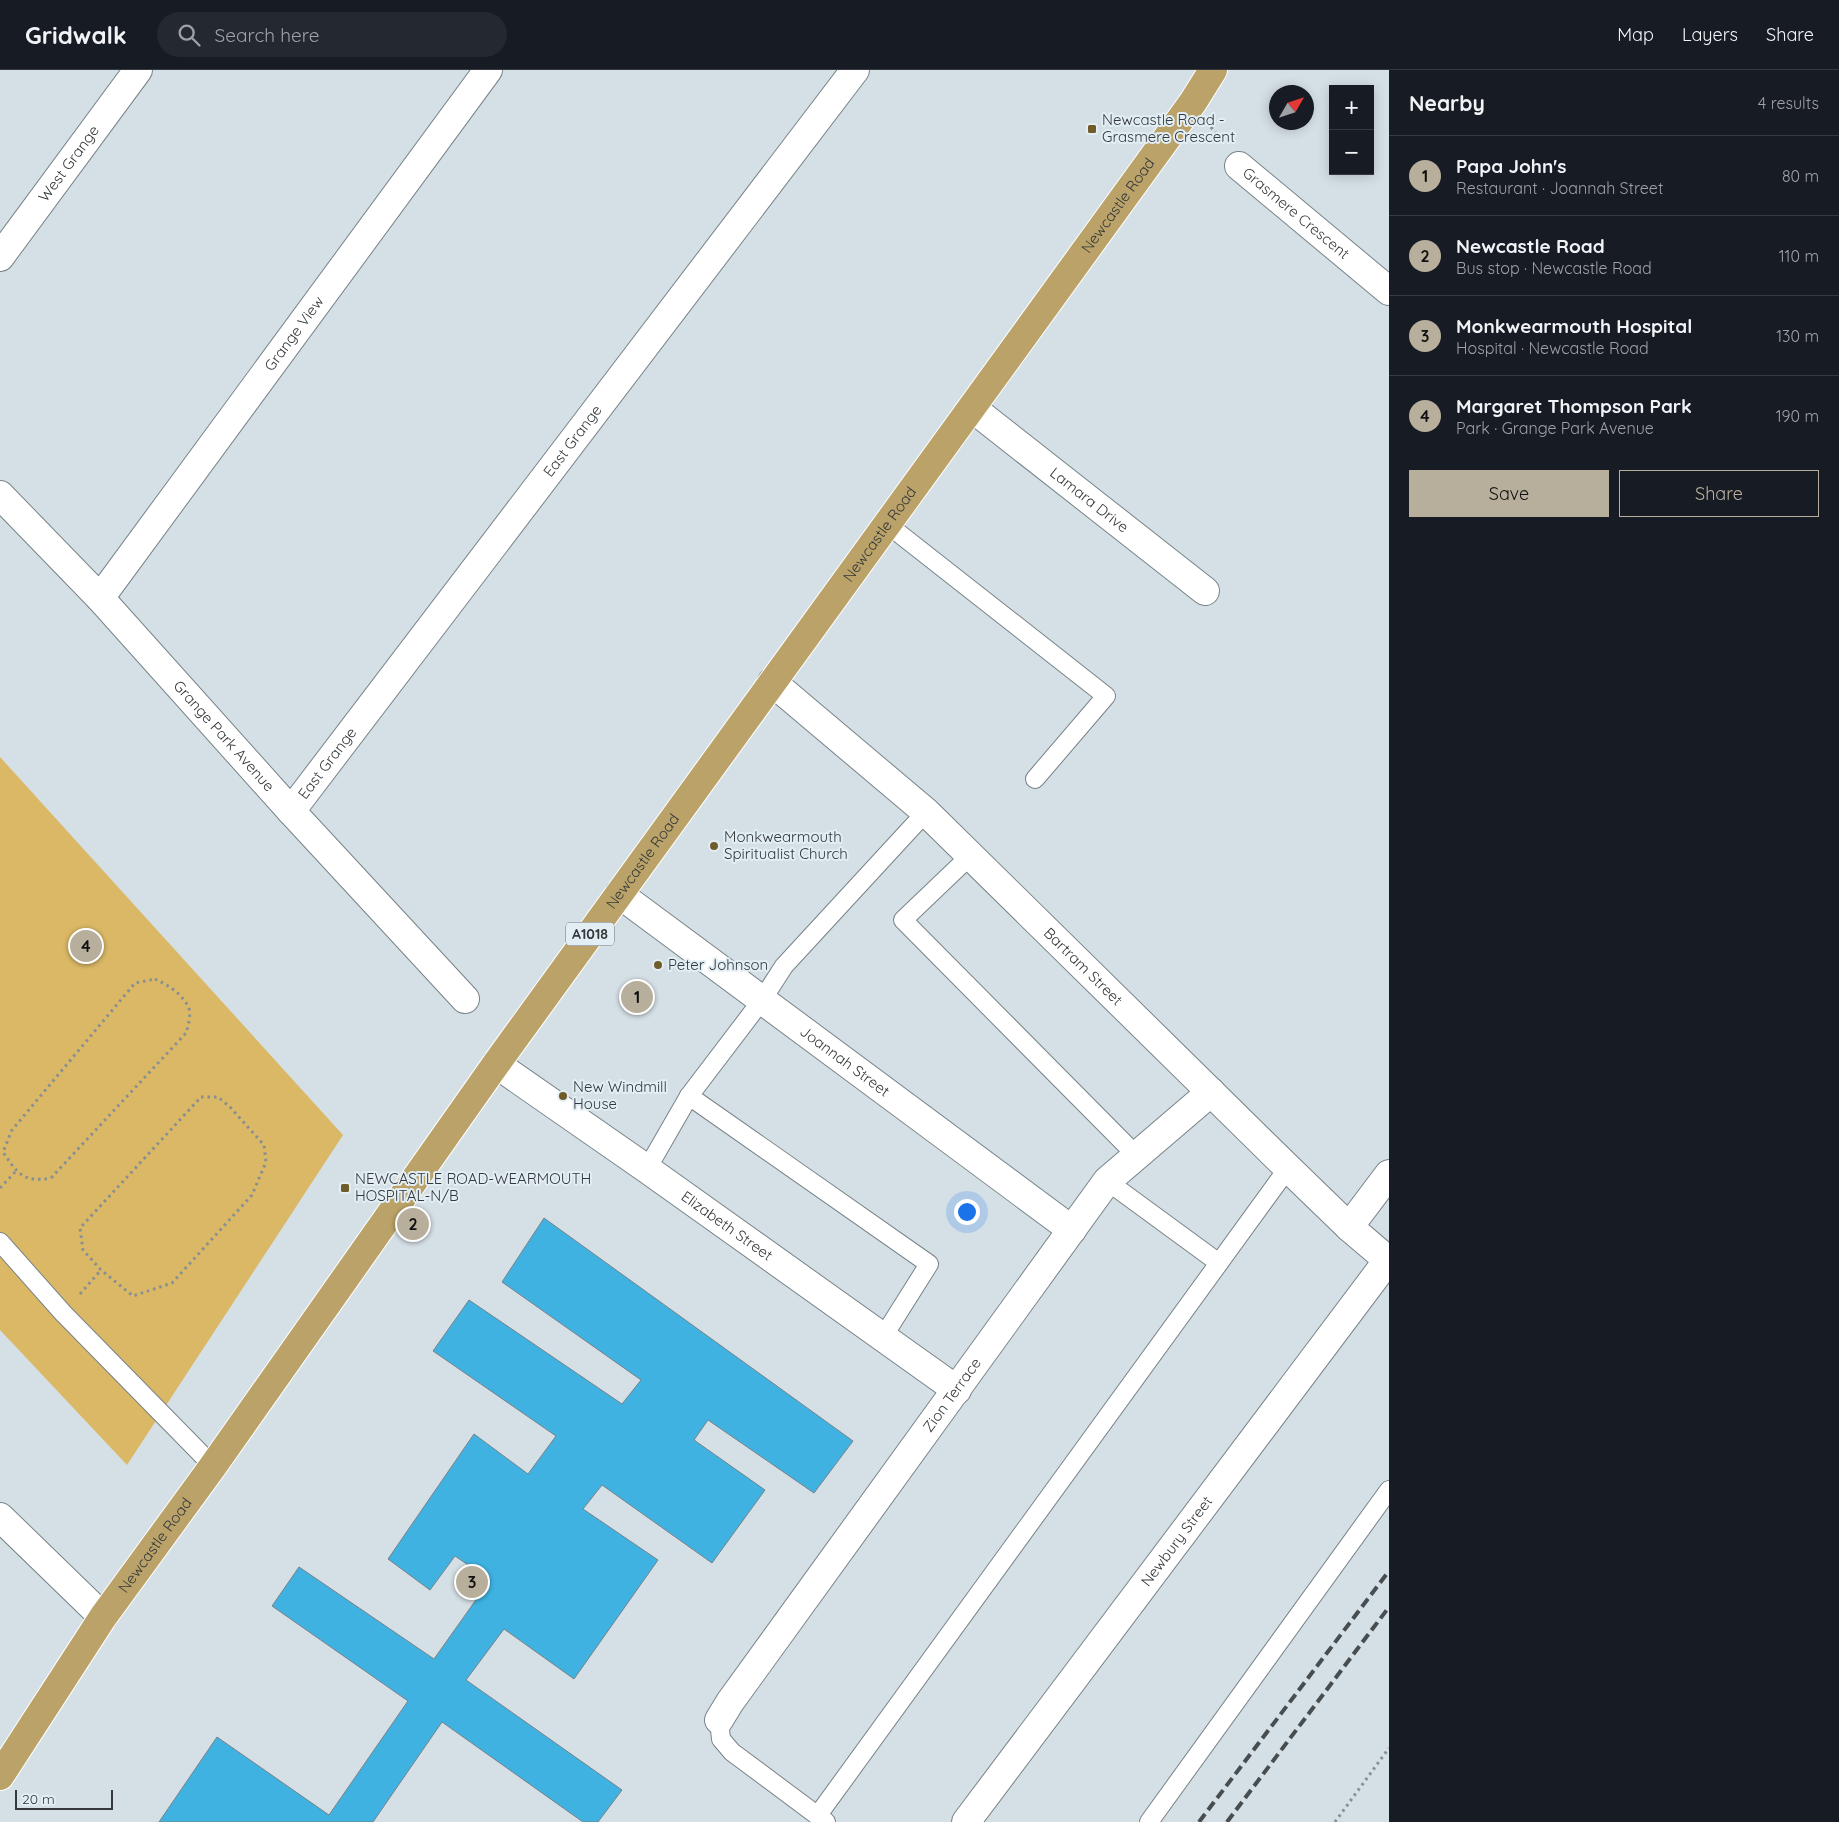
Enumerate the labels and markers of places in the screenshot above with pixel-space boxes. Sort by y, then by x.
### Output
place label: Newcastle Road - Grasmere Crescent [1102,110,1235,146]
marker: Newcastle Road - Grasmere Crescent [1086,123,1098,135]
place label: Monkwearmouth Spiritualist Church [724,827,848,863]
marker: Monkwearmouth Spiritualist Church [708,840,720,852]
pin: 4 [70,927,102,965]
place label: Peter Johnson [668,955,768,974]
marker: Peter Johnson [652,959,664,971]
pin: 1 [621,978,653,1016]
place label: New Windmill House [573,1077,667,1113]
marker: New Windmill House [557,1090,569,1102]
place label: NEWCASTLE ROAD-WEARMOUTH HOSPITAL-N/B [355,1169,591,1205]
marker: NEWCASTLE ROAD-WEARMOUTH HOSPITAL-N/B [339,1182,351,1194]
pin: 2 [397,1205,429,1243]
pin: 3 [456,1563,488,1601]

